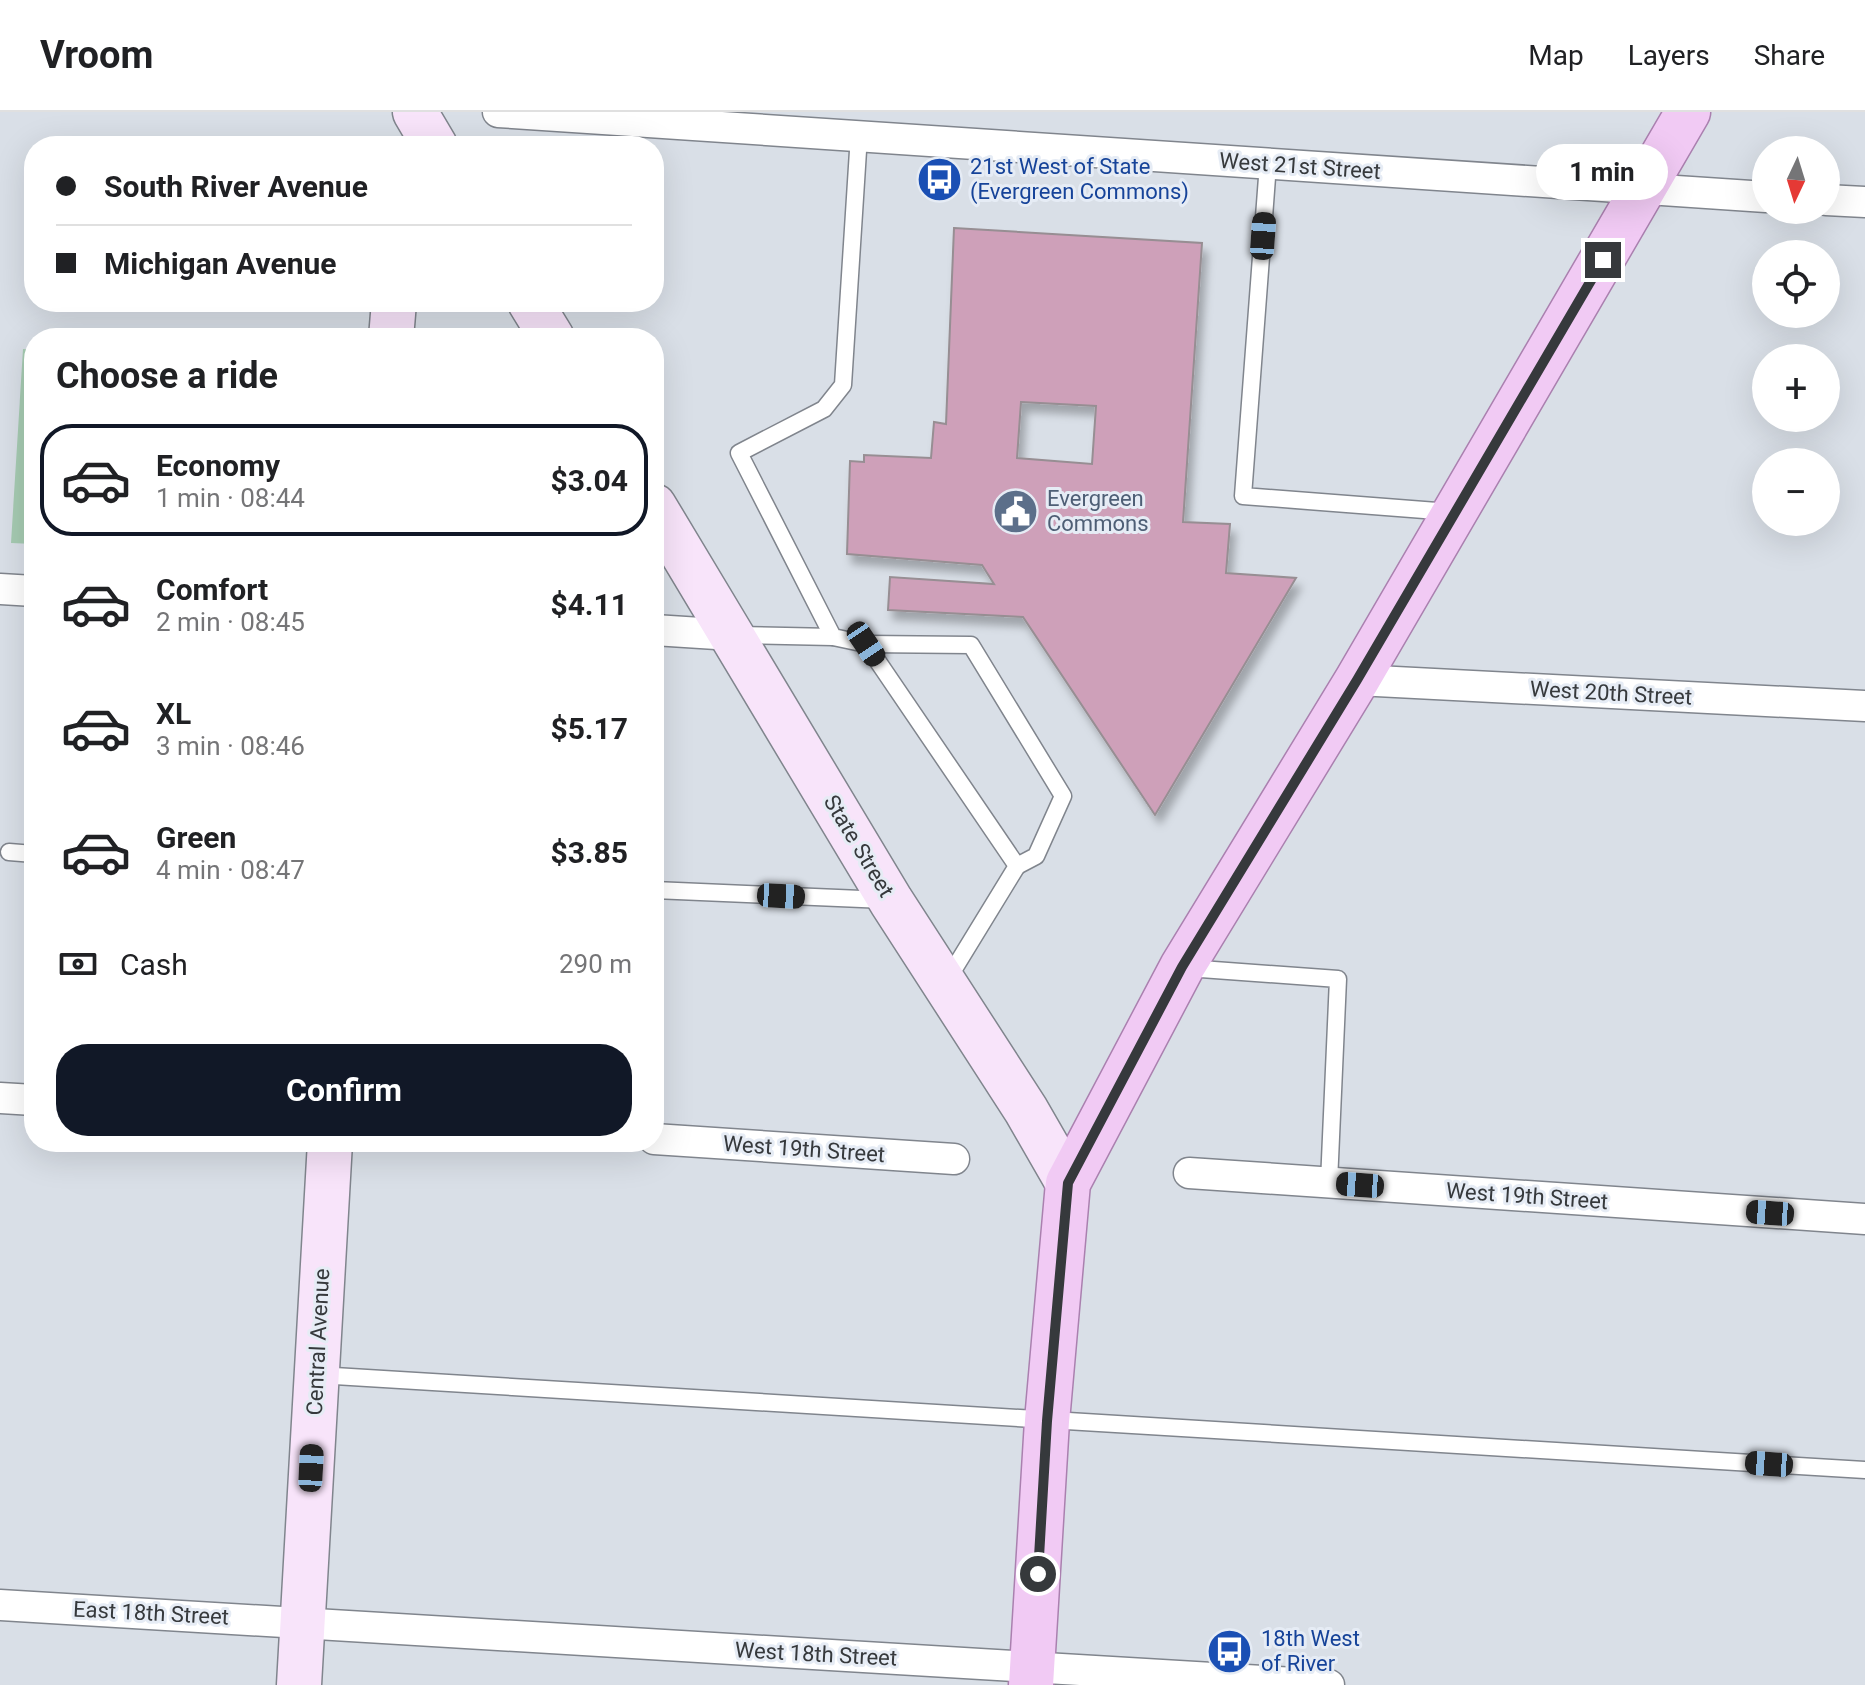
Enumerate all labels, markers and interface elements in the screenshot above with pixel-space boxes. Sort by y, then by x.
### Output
text: Vroom [40,33,153,77]
text: Map [1528,39,1584,72]
text: Layers [1628,39,1710,72]
text: Share [1754,39,1825,72]
north arrow [1752,136,1840,224]
map controls [1752,136,1840,536]
callout: 1 min [1537,144,1669,200]
street label: West 21st Street [1219,148,1381,184]
place label: 21st West of State (Evergreen Commons) [970,154,1189,205]
bus stop icon: 21st West of State (Evergreen Commons) [915,155,963,203]
text: 1 min [1569,157,1635,187]
text: South River Avenue [104,169,368,204]
car [1249,211,1277,261]
button: locate [1752,240,1840,328]
route end [1585,242,1621,278]
text: Michigan Avenue [104,246,337,281]
button: + [1752,344,1840,432]
text: Choose a ride [56,355,278,397]
icon: car [60,444,132,516]
text: Economy [156,448,280,483]
button: − [1752,448,1840,536]
text: $3.04 [550,463,628,498]
text: 1 min · 08:44 [156,483,305,513]
place label: Evergreen Commons [1047,486,1149,536]
public building icon: Evergreen Commons [992,487,1040,535]
icon: car [60,568,132,640]
text: Comfort [156,572,268,607]
text: $4.11 [550,587,628,622]
text: 2 min · 08:45 [156,607,305,637]
car [843,617,889,671]
street label: West 20th Street [1529,676,1693,710]
icon: car [60,692,132,764]
text: XL [156,696,191,731]
text: $5.17 [550,711,628,746]
text: 3 min · 08:46 [156,731,305,761]
street label: State Street [819,790,899,902]
icon: car [60,816,132,888]
text: Green [156,820,236,855]
text: $3.85 [550,835,628,870]
text: 4 min · 08:47 [156,855,305,885]
car [756,883,806,909]
icon: cash [56,942,100,986]
text: Cash [120,947,188,982]
text: 290 m [559,949,632,979]
button: Confirm [56,1044,632,1136]
street label: West 19th Street [722,1131,886,1167]
car [1335,1171,1385,1199]
street label: West 19th Street [1445,1178,1609,1214]
car [1745,1199,1795,1227]
street label: Central Avenue [302,1268,334,1416]
car [298,1443,324,1493]
car [1744,1450,1794,1478]
route start [1020,1556,1056,1592]
street label: East 18th Street [72,1596,230,1630]
place label: 18th West of River [1261,1626,1360,1676]
bus stop icon: 18th West of River [1206,1627,1254,1675]
street label: West 18th Street [734,1637,898,1671]

